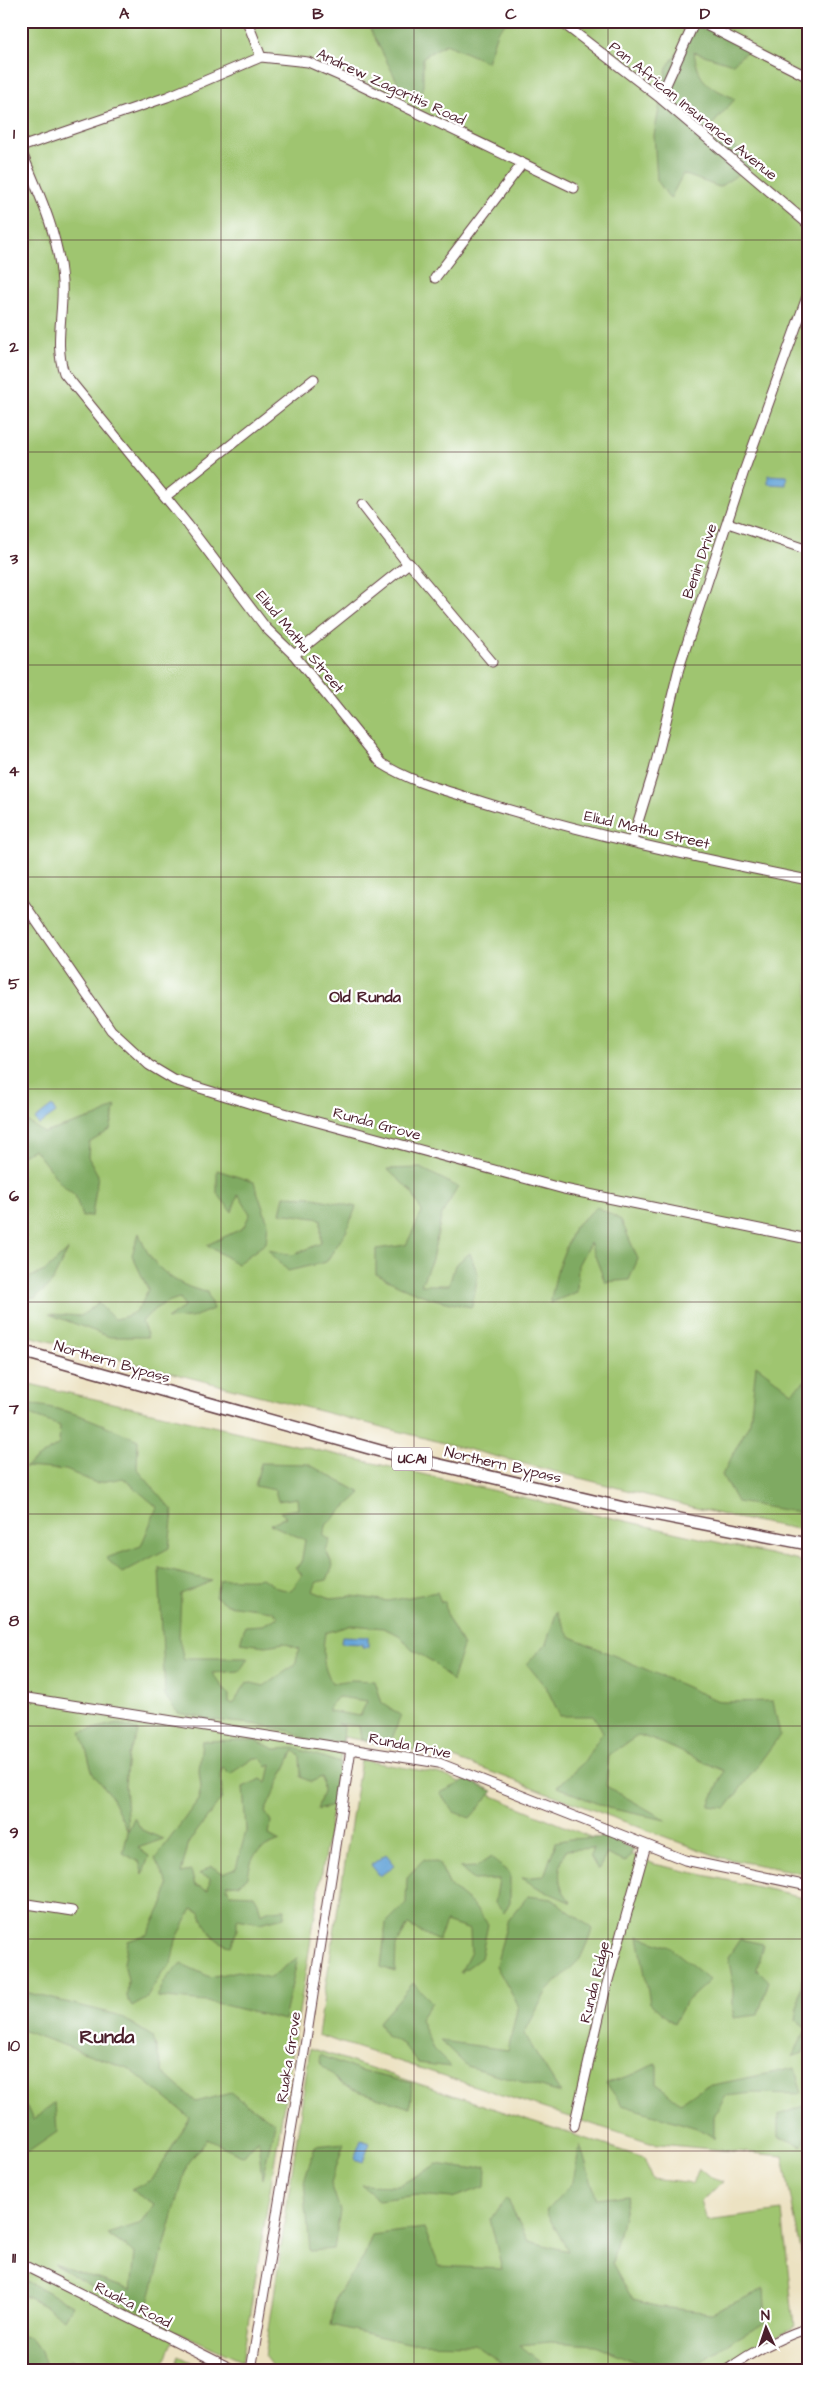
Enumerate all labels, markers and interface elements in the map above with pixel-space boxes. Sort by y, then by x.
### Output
text: A [119,3,130,25]
text: B [312,3,324,25]
text: C [505,3,517,25]
text: D [700,3,711,25]
street label: Pan African Insurance Avenue [604,36,782,186]
street label: Andrew Zagoritis Road [313,43,469,132]
text: 1 [13,123,16,145]
text: 2 [8,336,19,358]
street label: Benin Drive [677,521,723,601]
text: 3 [9,548,19,570]
street label: Eliud Mathu Street [251,586,349,698]
text: 4 [9,760,20,782]
street label: Eliud Mathu Street [582,805,712,855]
text: 5 [8,973,20,995]
district label: Old Runda [329,986,402,1008]
street label: Runda Grove [331,1102,423,1146]
text: 6 [9,1185,19,1207]
street label: Northern Bypass [51,1335,173,1390]
text: 7 [8,1398,19,1420]
street label: Northern Bypass [442,1441,564,1490]
road number: UCA1 [392,1448,432,1470]
text: 8 [9,1610,20,1632]
street label: Runda Drive [367,1728,453,1764]
text: 9 [9,1822,19,1844]
street label: Runda Ridge [575,1939,616,2025]
street label: Ruaka Grove [271,2010,307,2104]
district label: Runda [80,2023,135,2051]
text: 10 [8,2035,20,2057]
text: 11 [12,2247,17,2269]
street label: Ruaka Road [91,2277,175,2333]
north arrow [742,2304,792,2354]
text: N [760,2306,770,2326]

